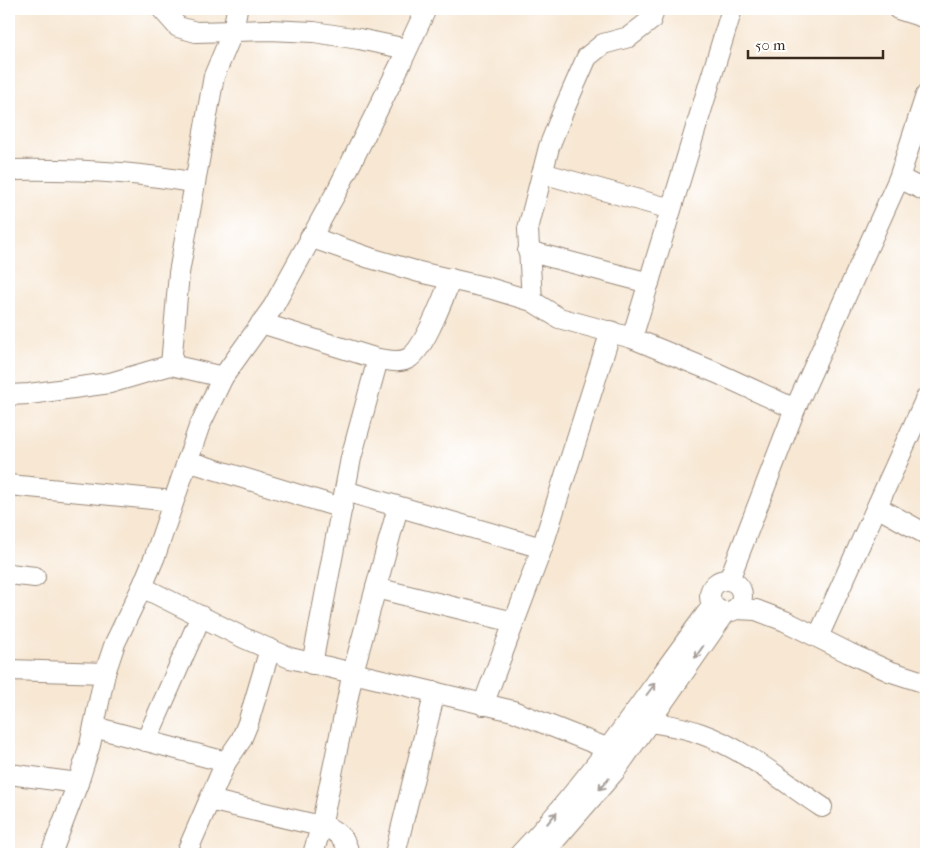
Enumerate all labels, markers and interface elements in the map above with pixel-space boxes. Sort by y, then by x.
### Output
scale bar [748,28,882,60]
text: 50 m [755,36,786,54]
one-way arrow [694,645,704,659]
one-way arrow [646,683,657,696]
one-way arrow [598,778,610,791]
one-way arrow [547,811,558,824]

